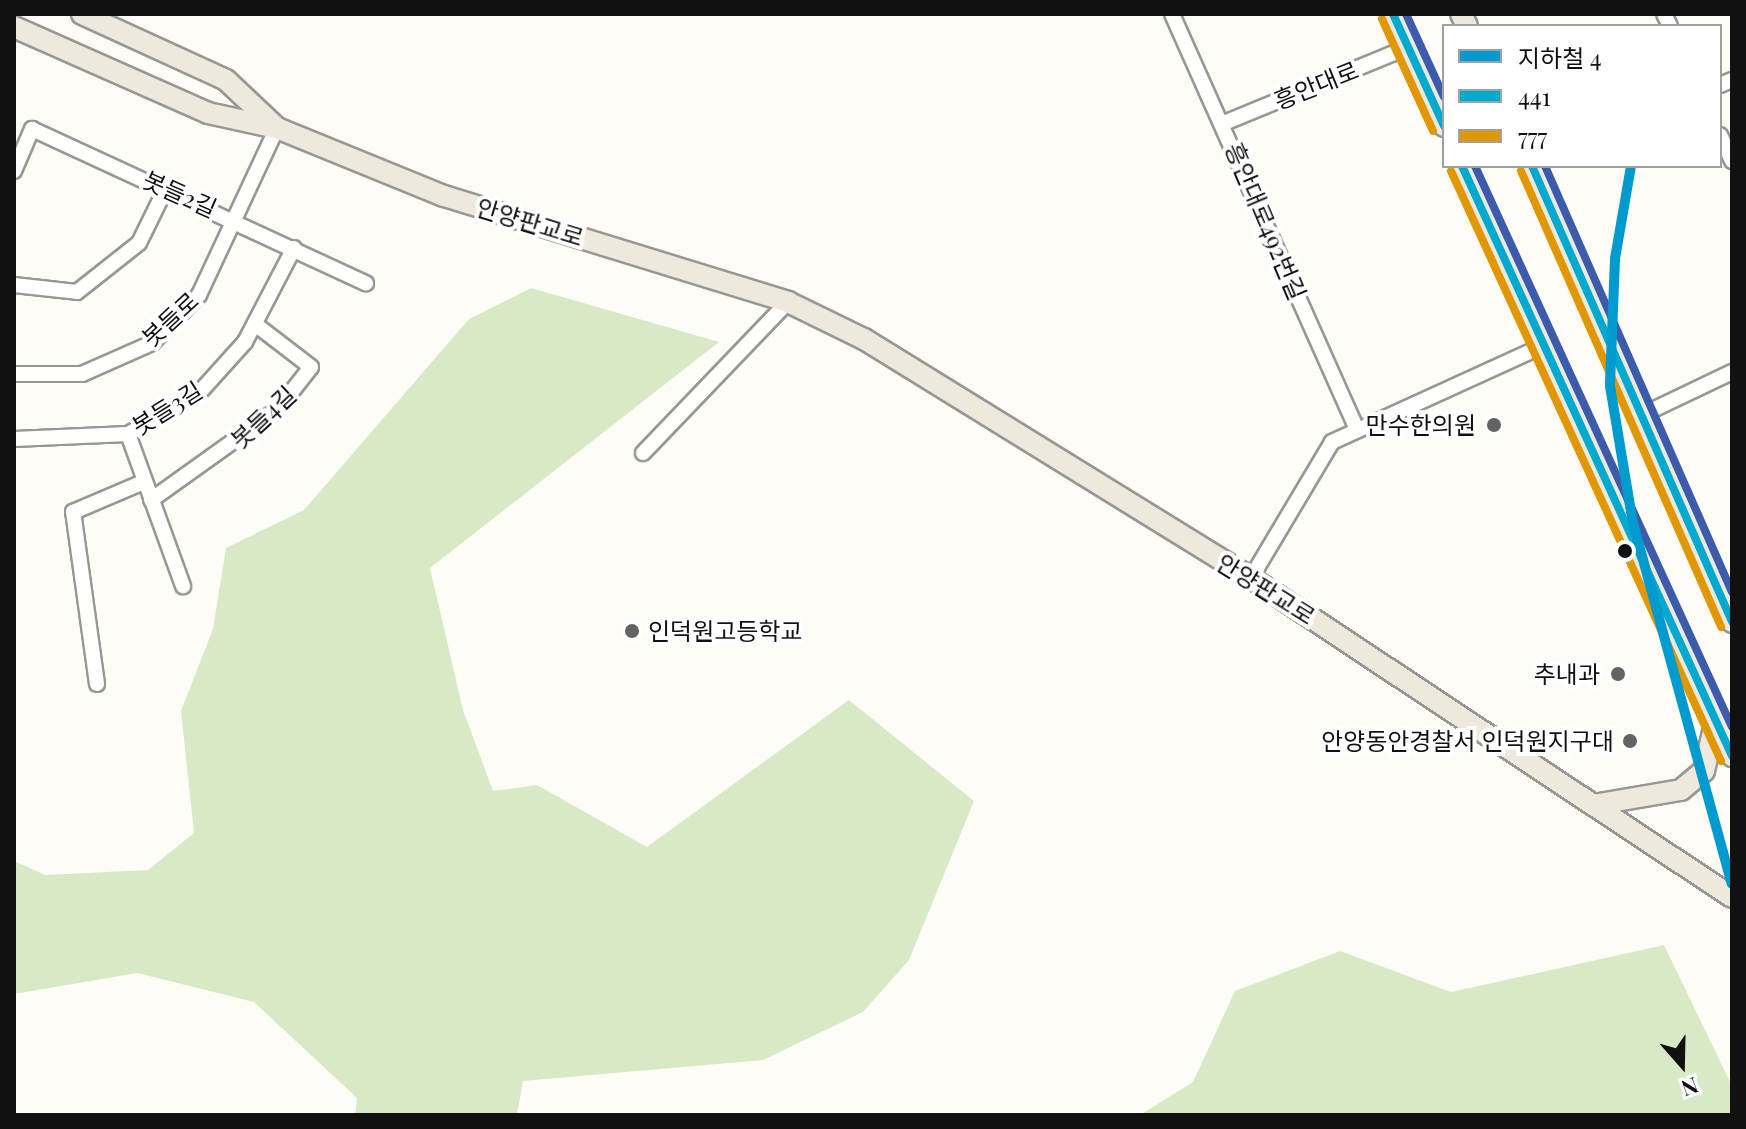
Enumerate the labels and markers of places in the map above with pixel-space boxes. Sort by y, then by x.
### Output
place label: 만수한의원 [1366,411,1476,439]
marker: 만수한의원 [1483,414,1505,436]
unlabelled marker [1617,543,1633,559]
place label: 인덕원고등학교 [648,617,803,645]
marker: 인덕원고등학교 [623,622,641,640]
place label: 추내과 [1534,660,1600,688]
marker: 추내과 [1607,663,1629,685]
place label: 안양동안경찰서 인덕원지구대 [1321,727,1614,755]
marker: 안양동안경찰서 인덕원지구대 [1621,732,1639,750]

